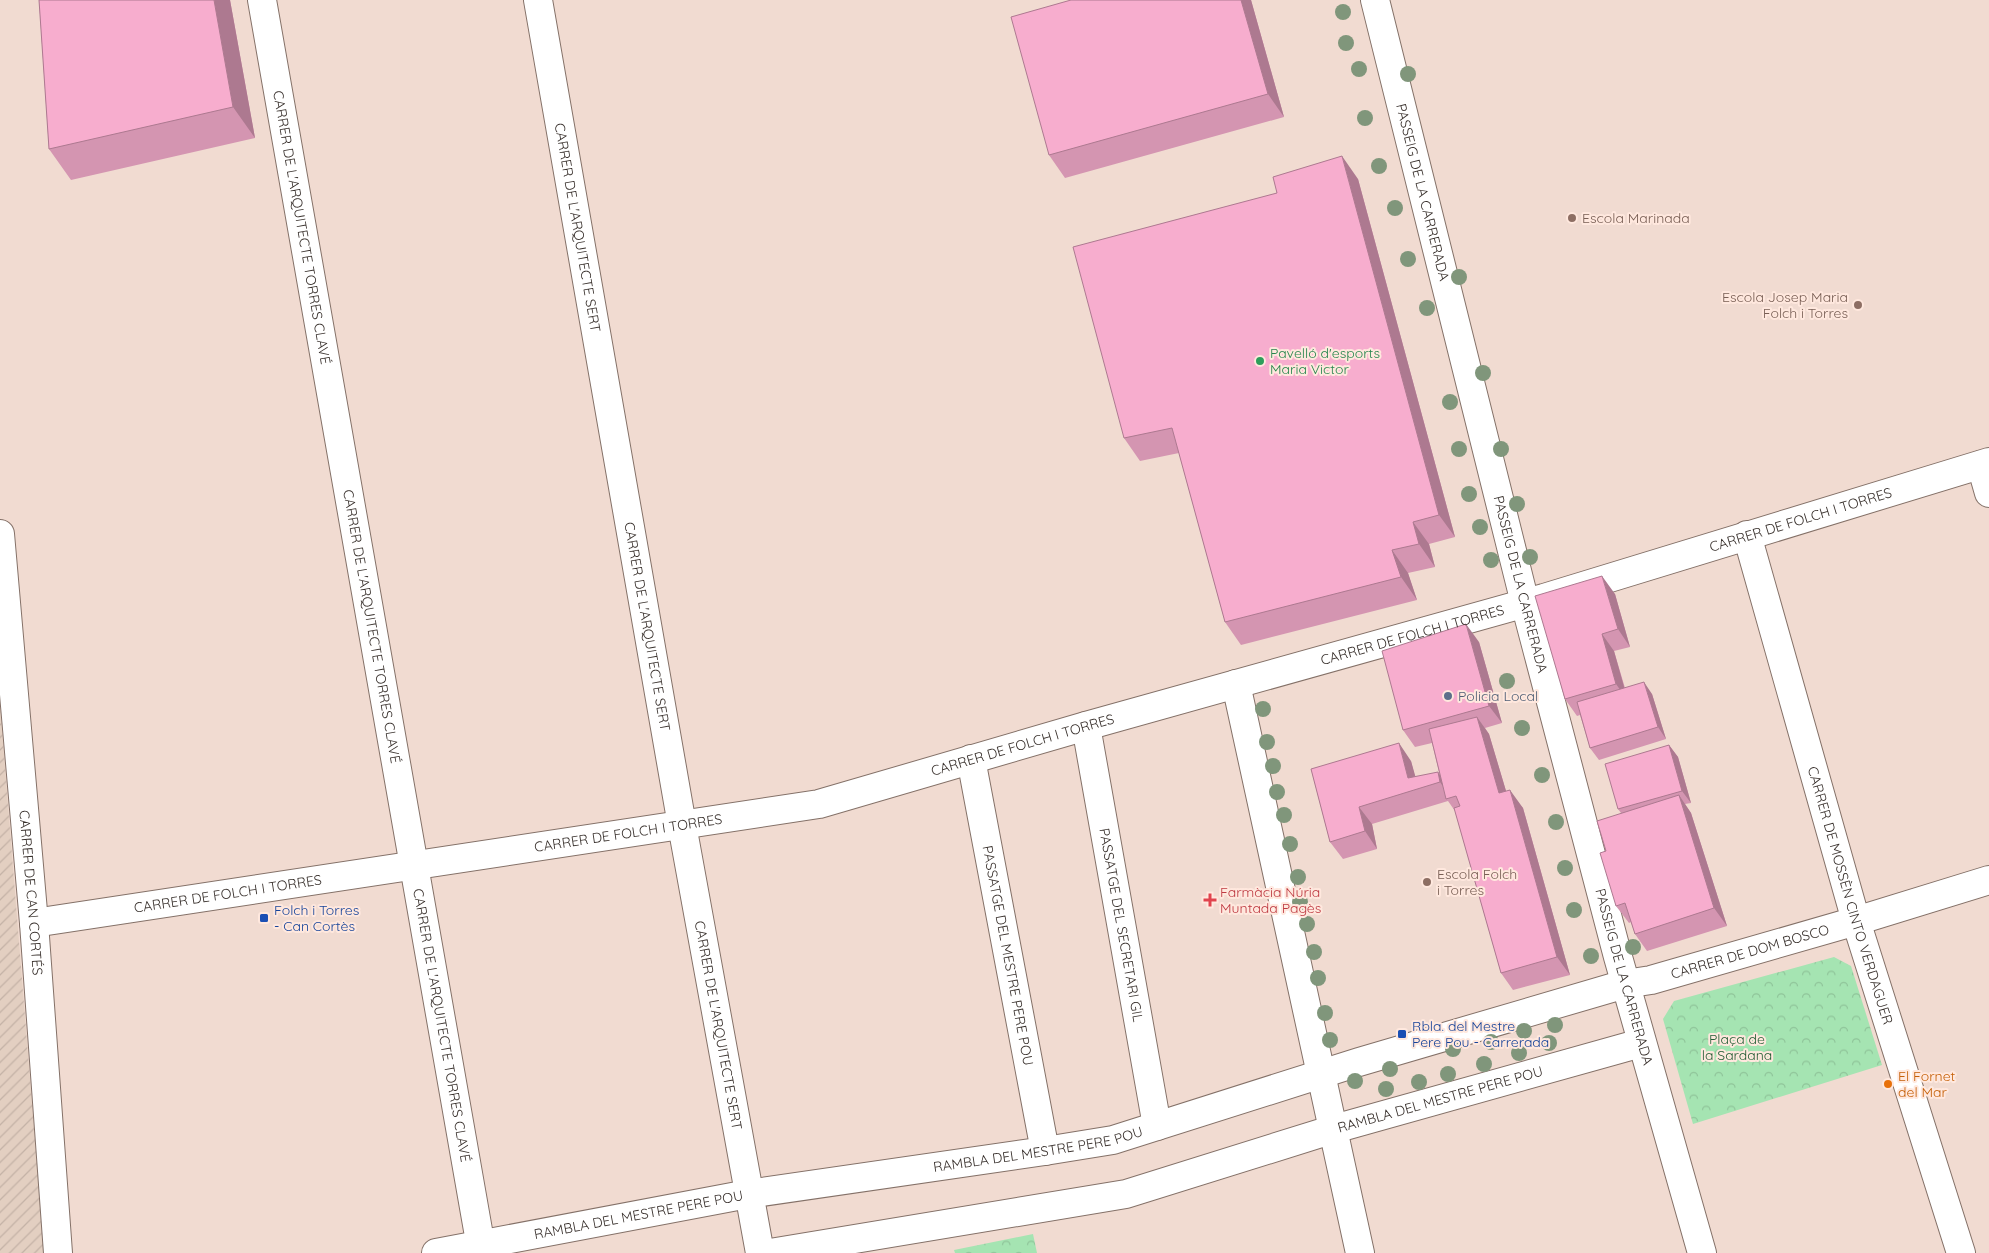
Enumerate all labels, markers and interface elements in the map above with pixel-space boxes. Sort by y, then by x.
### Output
street label: CARRER DE L'ARQUITECTE TORRES CLAVÉ [269,89,335,366]
street label: PASSEIG DE LA CARRERADA [1392,102,1454,283]
street label: CARRER DE L'ARQUITECTE SERT [551,122,605,334]
place label: Escola Marinada [1582,209,1690,227]
marker: Escola Marinada [1566,212,1578,224]
place label: Escola Josep Maria Folch i Torres [1722,288,1848,322]
marker: Escola Josep Maria Folch i Torres [1852,299,1864,311]
place label: Pavelló d'esports Maria Victor [1270,344,1380,378]
marker: Pavelló d'esports Maria Victor [1254,355,1266,367]
street label: CARRER DE FOLCH I TORRES [1707,483,1894,556]
street label: CARRER DE L'ARQUITECTE TORRES CLAVÉ [339,488,405,765]
street label: PASSEIG DE LA CARRERADA [1490,494,1552,675]
street label: CARRER DE L'ARQUITECTE SERT [620,520,674,733]
street label: CARRER DE FOLCH I TORRES [1319,601,1506,669]
place label: Policia Local [1458,687,1538,705]
marker: Policia Local [1442,690,1454,702]
street label: CARRER DE FOLCH I TORRES [929,710,1116,780]
street label: CARRER DE MOSSÈN CINTO VERDAGUER [1804,764,1897,1027]
street label: CARRER DE CAN CORTÉS [15,809,47,976]
street label: CARRER DE FOLCH I TORRES [533,810,724,856]
street label: PASSATGE DEL SECRETARI GIL [1095,827,1147,1024]
street label: PASSATGE DEL MESTRE PERE POU [979,844,1038,1067]
place label: Escola Folch i Torres [1437,865,1517,899]
street label: CARRER DE FOLCH I TORRES [133,870,323,917]
marker: Escola Folch i Torres [1421,876,1433,888]
place label: Farmàcia Núria Muntada Pagès [1220,883,1321,917]
street label: PASSEIG DE LA CARRERADA [1591,886,1657,1067]
street label: CARRER DE L'ARQUITECTE TORRES CLAVÉ [409,887,475,1164]
marker: Farmàcia Núria Muntada Pagès [1204,894,1216,906]
place label: Folch i Torres - Can Cortès [274,901,359,935]
marker: Folch i Torres - Can Cortès [258,912,270,924]
street label: CARRER DE L'ARQUITECTE SERT [691,919,746,1131]
street label: CARRER DE DOM BOSCO [1669,920,1831,983]
place label: Rbla. del Mestre Pere Pou - Carrerada [1412,1017,1549,1051]
marker: Rbla. del Mestre Pere Pou - Carrerada [1396,1028,1408,1040]
park label: Plaça de la Sardana [1702,1030,1772,1064]
street label: RAMBLA DEL MESTRE PERE POU [1335,1062,1545,1137]
place label: El Fornet del Mar [1898,1067,1956,1101]
marker: El Fornet del Mar [1882,1078,1894,1090]
street label: RAMBLA DEL MESTRE PERE POU [932,1122,1145,1176]
street label: RAMBLA DEL MESTRE PERE POU [532,1186,744,1243]

